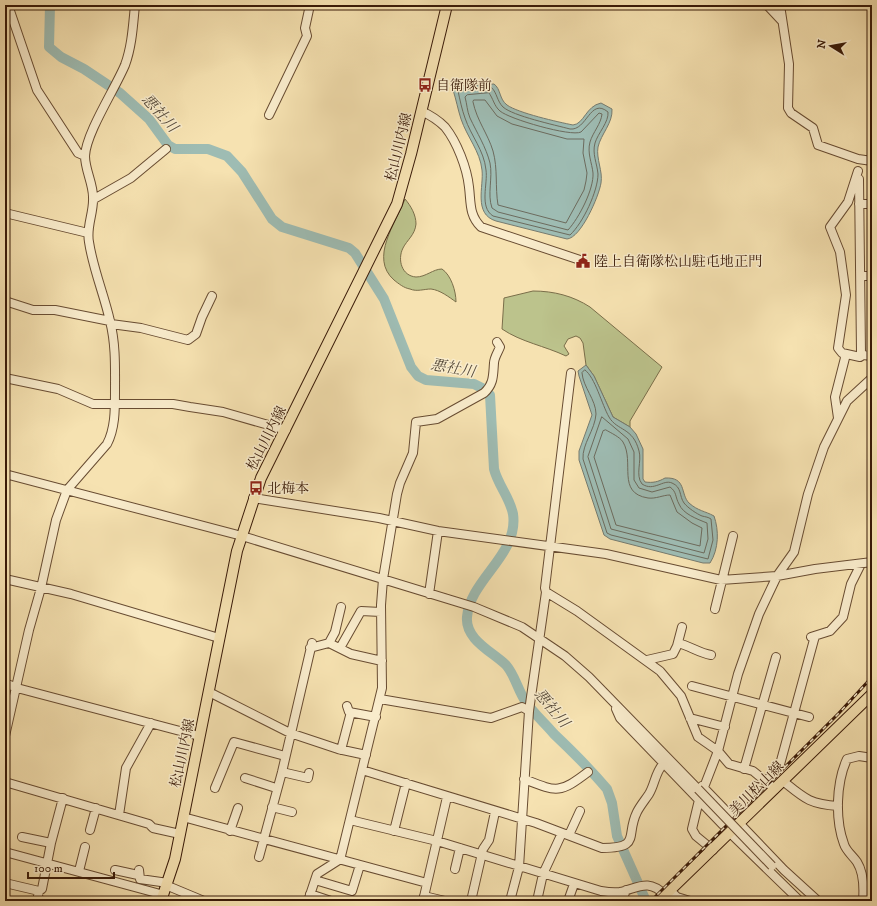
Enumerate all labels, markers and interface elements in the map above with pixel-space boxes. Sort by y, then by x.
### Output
north arrow [811,26,851,66]
text: N [814,39,830,50]
bus stop icon: 自衛隊前 [417,77,433,93]
place label: 自衛隊前 [436,77,492,95]
water label: 悪社川 [138,90,183,138]
street label: 松山川内線 [382,111,416,183]
public building icon: 陸上自衛隊松山駐屯地正門 [575,253,591,269]
place label: 陸上自衛隊松山駐屯地正門 [594,253,762,271]
water label: 悪社川 [429,355,479,382]
street label: 松山川内線 [243,403,291,474]
bus stop icon: 北梅本 [248,480,264,496]
place label: 北梅本 [267,480,309,498]
water label: 悪社川 [530,685,575,733]
street label: 松山川内線 [167,717,199,789]
street label: 美川松山線 [726,758,788,820]
scale bar [28,854,114,880]
text: 100 m [34,861,63,876]

